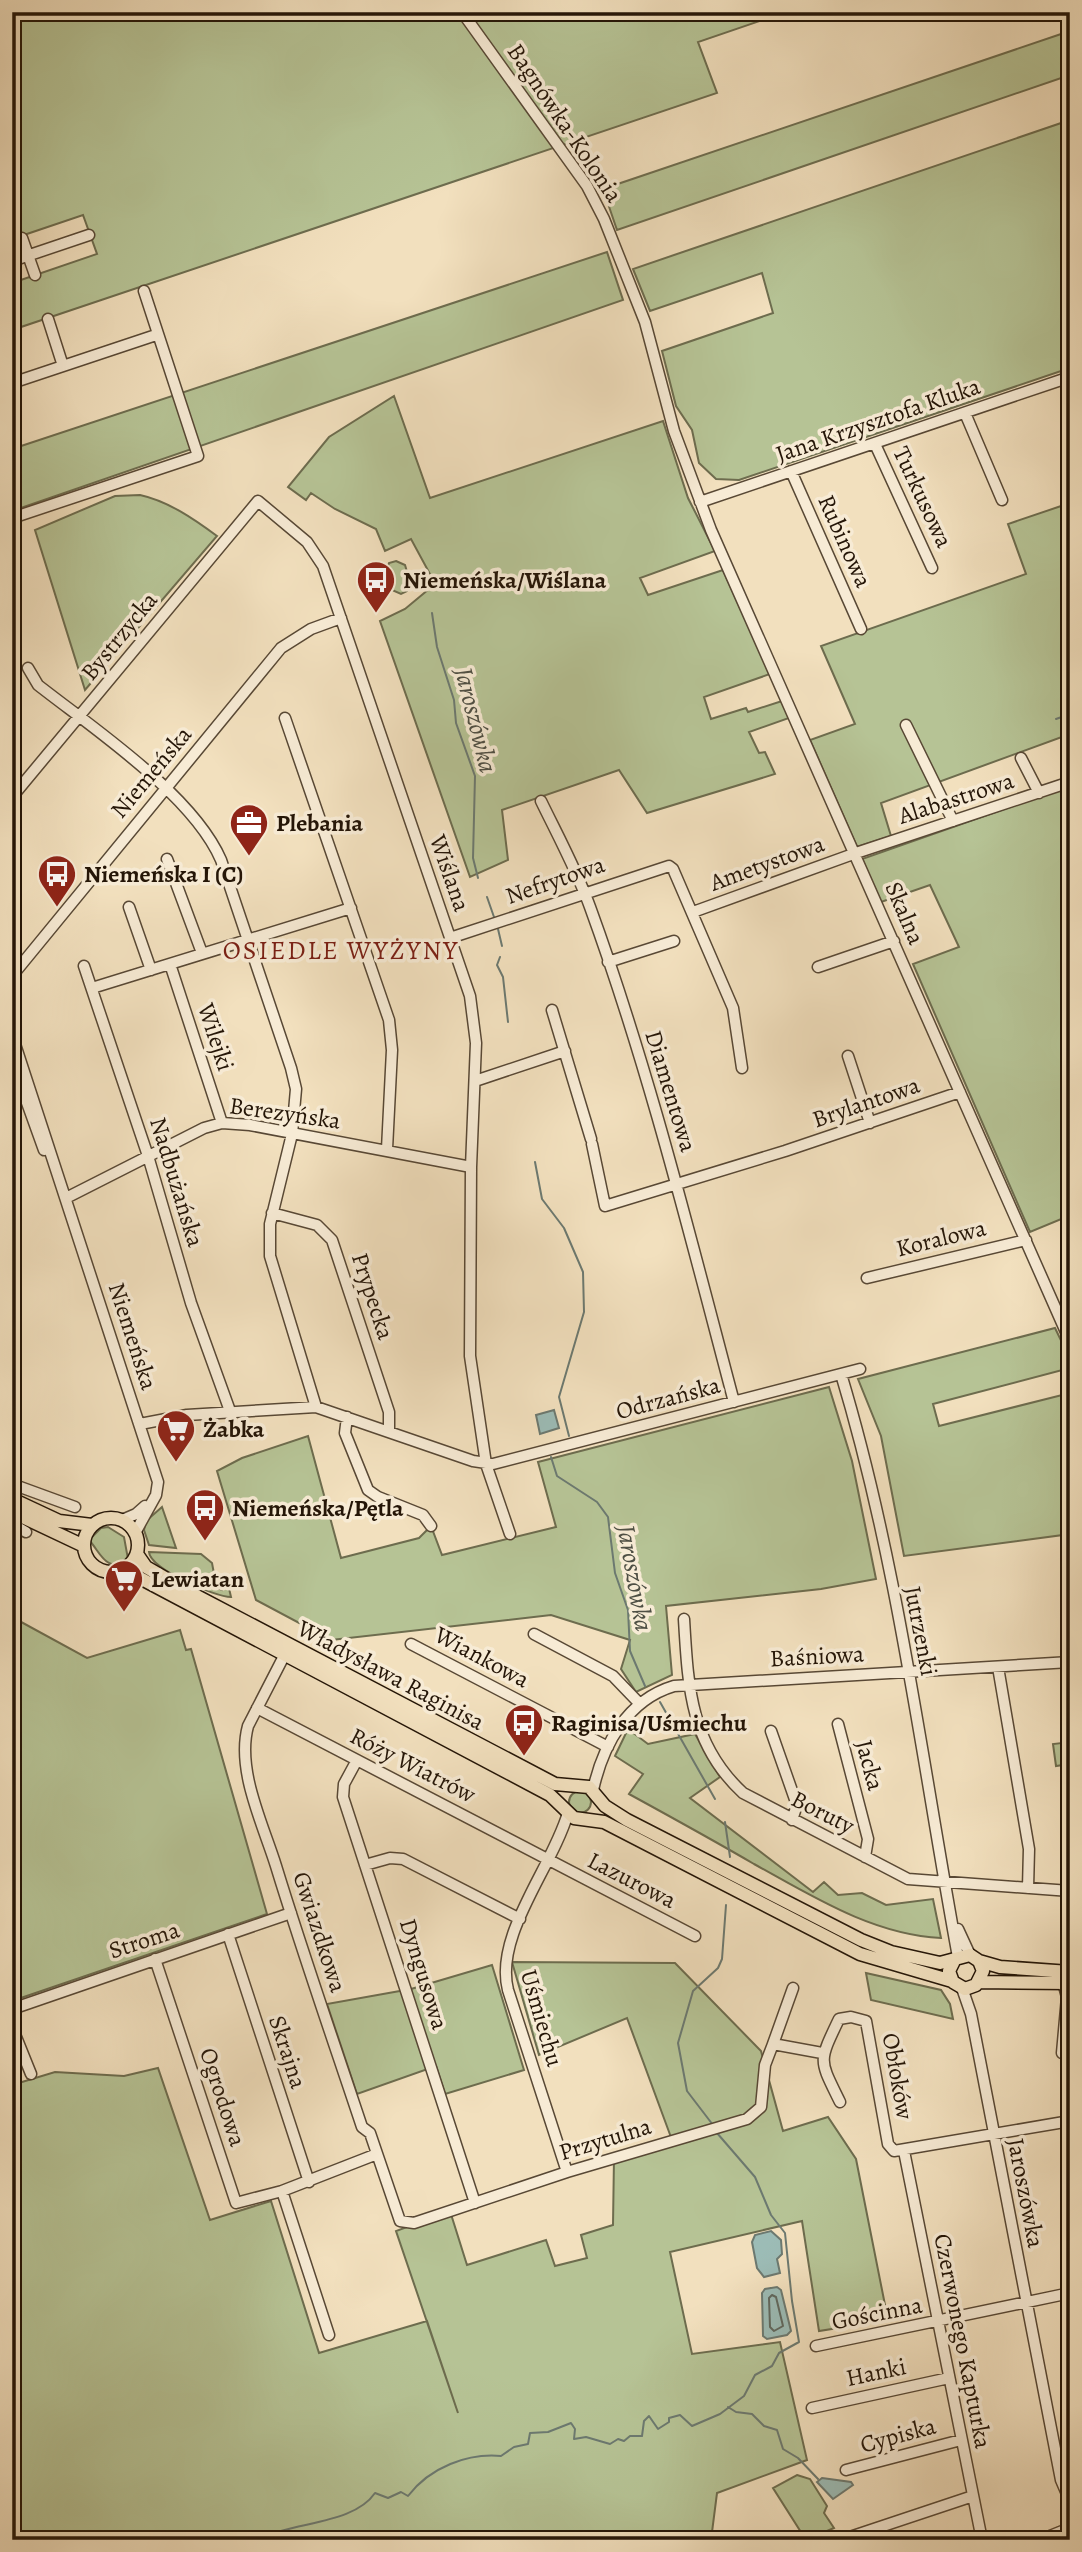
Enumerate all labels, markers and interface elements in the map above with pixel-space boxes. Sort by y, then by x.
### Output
street label: Bagnówka-Kolonia [500,37,631,209]
street label: Jana Krzysztofa Kluka [772,370,985,470]
street label: Turkusowa [886,441,961,554]
street label: Rubinowa [810,490,880,593]
bus stop icon: Niemeńska/Wiślana [355,559,397,614]
place label: Niemeńska/Wiślana [403,564,607,596]
street label: Bystrzycka [73,584,165,687]
water label: Jaroszówka [446,663,506,776]
street label: Niemeńska [103,719,199,825]
street label: Alabastrowa [893,764,1019,832]
office icon: Plebania [228,802,270,857]
place label: Plebania [276,807,364,839]
street label: Ametystowa [704,827,829,899]
street label: Wiślana [422,829,478,916]
street label: Nefrytowa [501,848,610,912]
bus stop icon: Niemeńska I (C) [36,853,78,908]
place label: Niemeńska I (C) [84,858,244,890]
street label: Skalna [878,877,933,950]
district label: OSIEDLE WYŻYNY [223,933,459,968]
street label: Wilejki [190,998,242,1075]
street label: Diamentowa [637,1026,705,1157]
street label: Brylantowa [808,1068,925,1135]
street label: Berezyńska [227,1089,344,1137]
street label: Nadbużańska [142,1113,212,1252]
street label: Koralowa [893,1211,990,1265]
street label: Prypecka [344,1249,402,1344]
street label: Niemeńska [101,1278,166,1395]
street label: Odrzańska [612,1369,724,1427]
supermarket icon: Żabka [155,1408,197,1463]
place label: Żabka [203,1413,265,1445]
bus stop icon: Niemeńska/Pętla [184,1487,226,1542]
place label: Niemeńska/Pętla [232,1492,404,1524]
water label: Jaroszówka [608,1521,662,1634]
supermarket icon: Lewiatan [103,1558,145,1613]
place label: Lewiatan [151,1563,245,1595]
street label: Jutrzenki [897,1583,945,1679]
street label: Władysława Raginisa [291,1612,491,1738]
street label: Wiankowa [428,1618,536,1696]
street label: Baśniowa [769,1638,866,1674]
bus stop icon: Raginisa/Uśmiechu [503,1702,545,1757]
place label: Raginisa/Uśmiechu [551,1707,748,1739]
street label: Róży Wiatrów [345,1720,481,1810]
street label: Jacka [848,1736,892,1795]
street label: Boruty [786,1783,860,1842]
street label: Lazurowa [582,1844,683,1916]
street label: Gwiazdkowa [285,1868,355,1997]
street label: Stroma [104,1913,184,1966]
street label: Dyngusowa [392,1914,456,2034]
street label: Uśmiechu [513,1966,571,2070]
street label: Skrajna [261,2011,315,2093]
street label: Obłoków [875,2030,921,2122]
street label: Ogrodowa [192,2044,254,2151]
street label: Przytulna [555,2110,656,2168]
street label: Jaroszówka [1000,2135,1052,2251]
street label: Czerwonego Kapturka [926,2231,1000,2452]
street label: Gościnna [829,2288,926,2337]
street label: Hanki [843,2350,909,2394]
street label: Cypiska [857,2409,940,2460]

